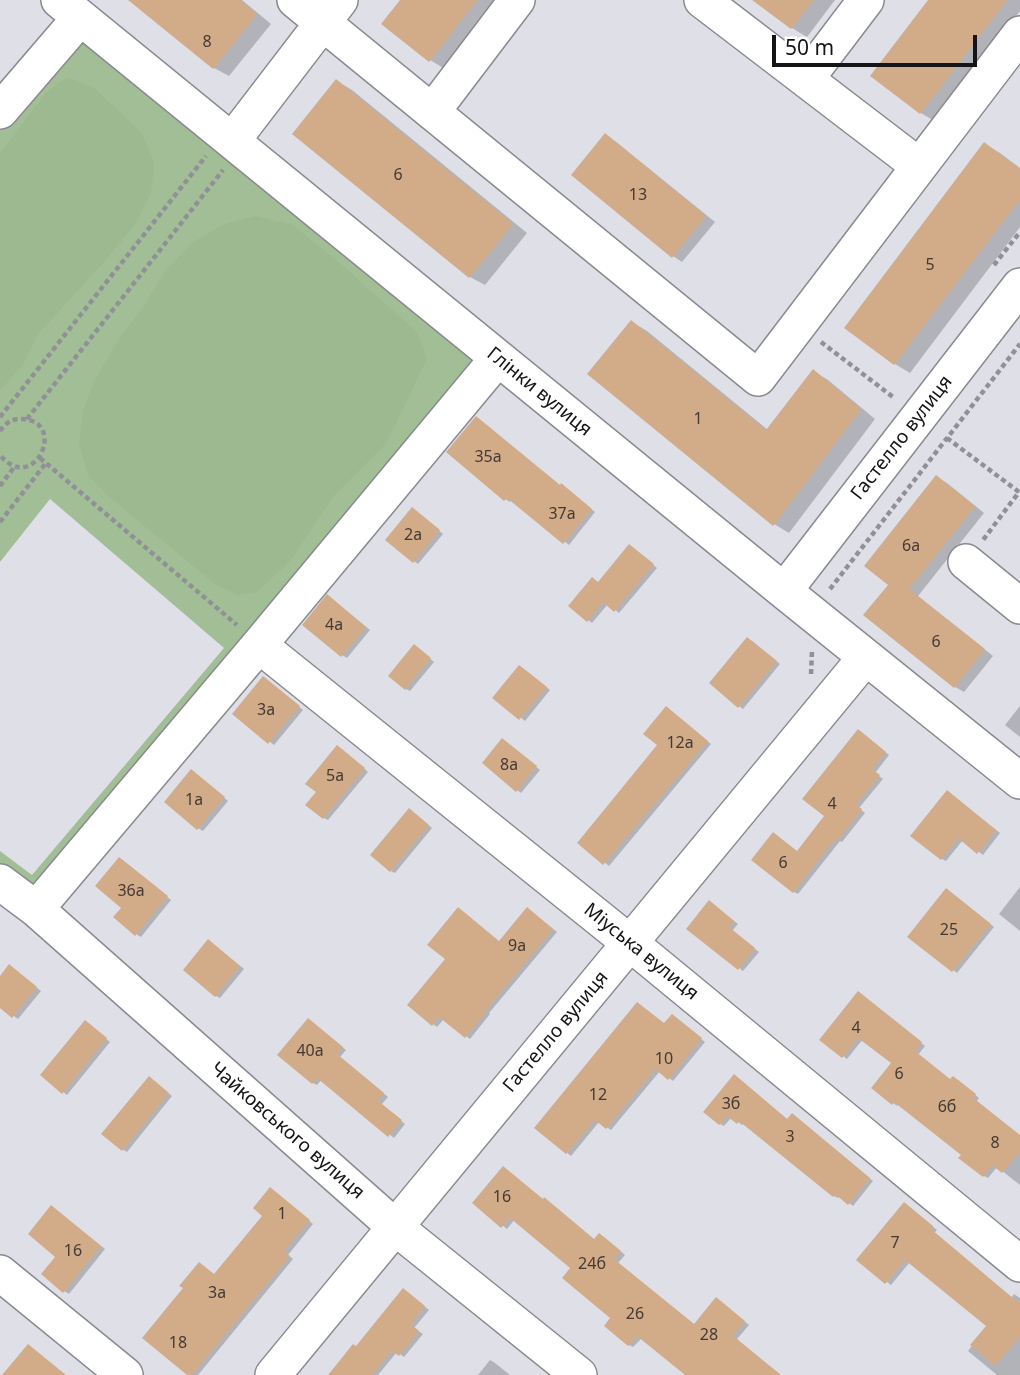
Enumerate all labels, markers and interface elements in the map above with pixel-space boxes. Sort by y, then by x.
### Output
scale bar [775,21,980,65]
house number: 8 [202,32,212,52]
text: 50 m [785,33,834,61]
house number: 6 [393,165,403,185]
house number: 13 [629,185,647,205]
house number: 5 [925,255,935,275]
street label: Глінки вулиця [482,343,596,441]
street label: Гастелло вулиця [846,371,958,505]
house number: 1 [693,409,703,429]
house number: 35а [474,447,502,467]
house number: 37а [548,504,576,524]
house number: 2а [404,525,422,545]
house number: 6а [902,536,920,556]
house number: 4а [325,615,343,635]
house number: 6 [931,632,941,652]
house number: 3а [257,700,275,720]
house number: 12а [666,733,694,753]
house number: 8а [500,755,518,775]
house number: 5а [326,766,344,786]
house number: 1а [185,790,203,810]
house number: 4 [827,794,837,814]
house number: 6 [778,853,788,873]
house number: 36а [117,881,145,901]
street label: Міуська вулиця [579,899,703,1005]
house number: 25 [940,920,958,940]
house number: 9а [508,936,526,956]
street label: Гастелло вулиця [499,967,613,1097]
house number: 4 [851,1018,861,1038]
house number: 40а [296,1041,324,1061]
house number: 10 [655,1049,673,1069]
street label: Чайковського вулиця [205,1058,369,1204]
house number: 6 [894,1064,904,1084]
house number: 12 [589,1085,607,1105]
house number: 3б [722,1094,740,1114]
house number: 6б [938,1097,956,1117]
house number: 3 [785,1127,795,1147]
house number: 8 [990,1133,1000,1153]
house number: 16 [493,1187,511,1207]
house number: 1 [277,1204,287,1224]
house number: 7 [890,1233,900,1253]
house number: 16 [64,1241,82,1261]
house number: 24б [578,1254,606,1274]
house number: 3а [208,1283,226,1303]
house number: 26 [626,1304,644,1324]
house number: 28 [700,1325,718,1345]
house number: 18 [169,1333,187,1353]

